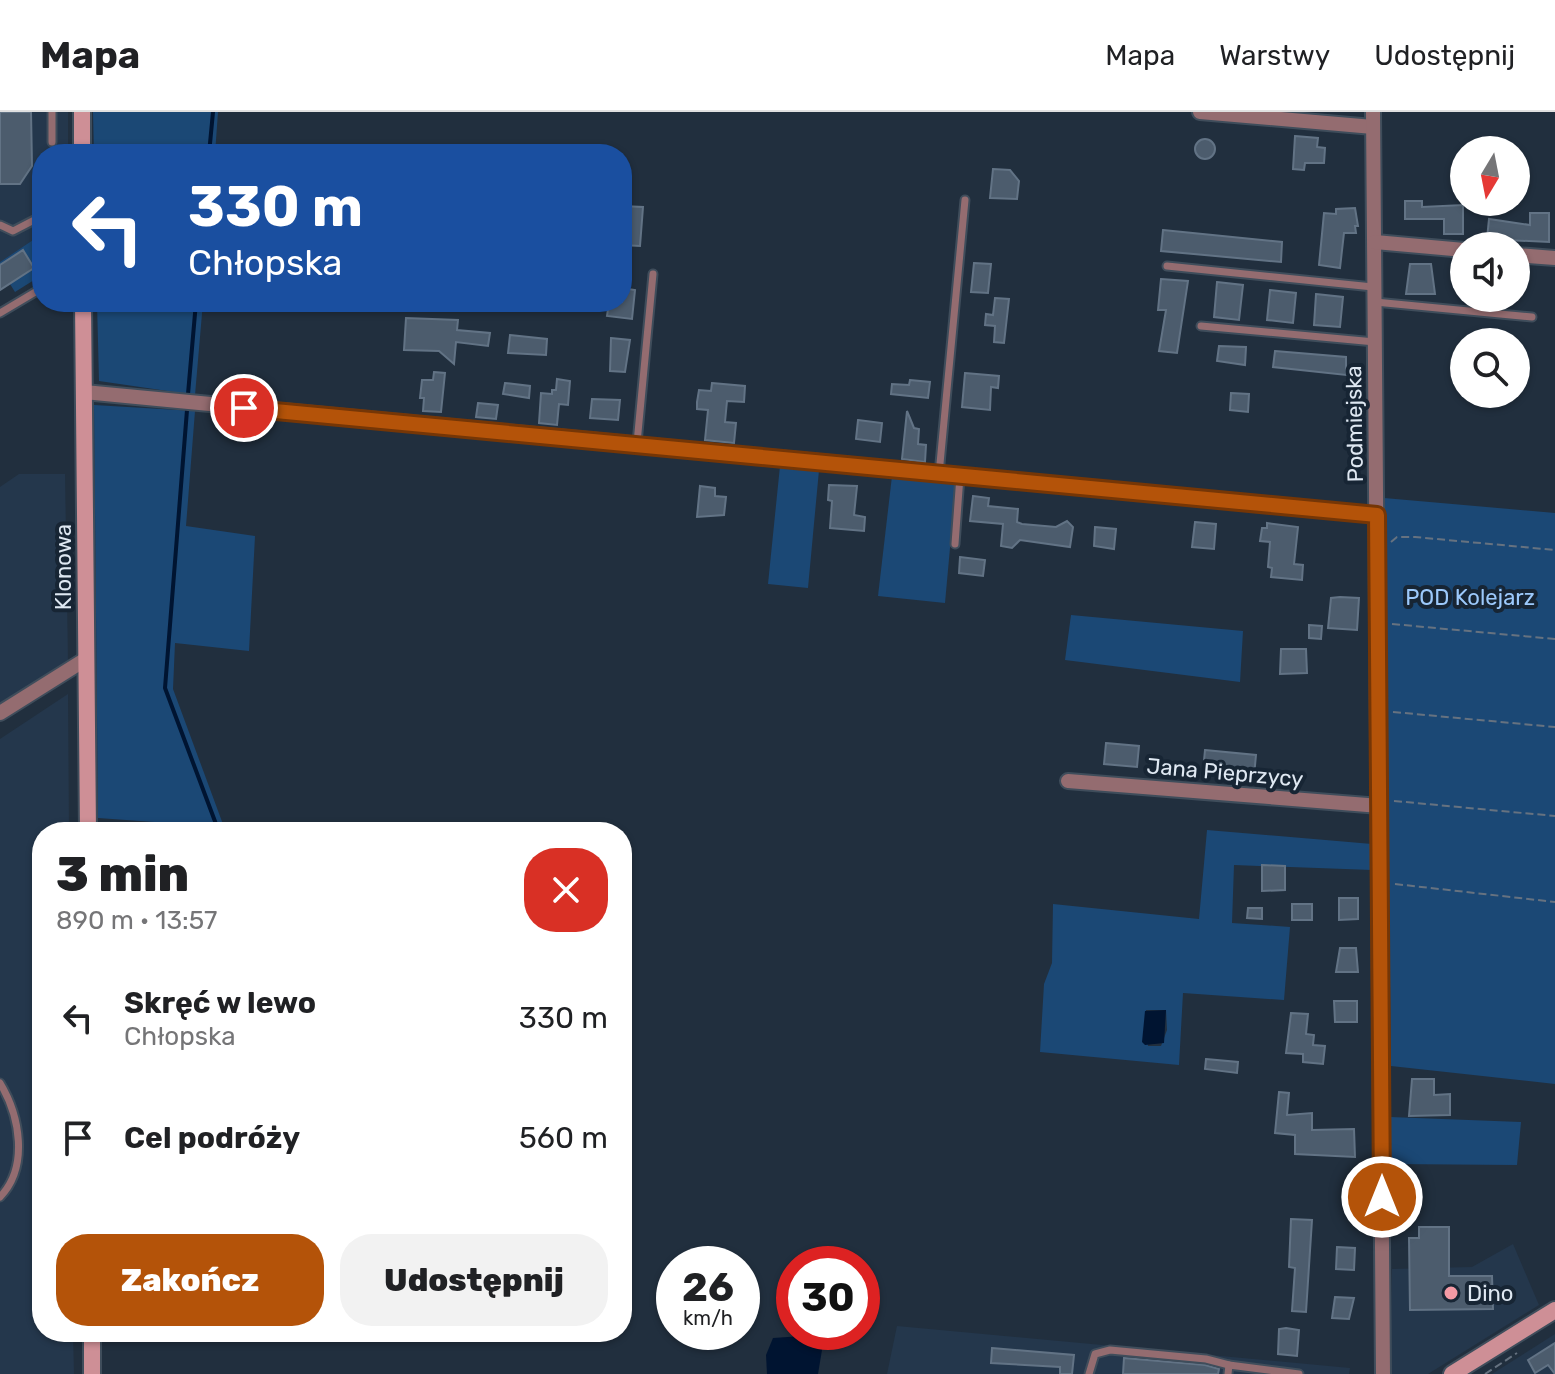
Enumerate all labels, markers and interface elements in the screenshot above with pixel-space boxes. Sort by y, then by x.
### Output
text: Mapa [40,32,140,78]
text: Mapa [1105,39,1175,72]
text: Warstwy [1219,39,1330,72]
text: Udostępnij [1374,39,1515,72]
north arrow [1450,136,1530,216]
map controls [1450,136,1530,408]
text: 330 m [188,174,363,240]
icon: left [56,176,160,280]
button: sound [1450,232,1530,312]
text: Chłopska [188,241,342,284]
button: search [1450,328,1530,408]
street label: Podmiejska [1340,365,1369,483]
pin [210,374,278,442]
icon: arrive [222,386,266,430]
street label: Klonowa [50,524,77,610]
park label: POD Kolejarz [1405,584,1535,611]
street label: Jana Pieprzycy [1146,752,1304,793]
text: 3 min [56,846,189,903]
button: close [524,848,608,932]
text: 890 m · 13:57 [56,905,217,936]
text: Skręć w lewo [124,985,316,1021]
icon: left [56,996,100,1040]
text: 330 m [519,1000,608,1036]
text: Chłopska [124,1021,236,1052]
icon: arrive [56,1116,100,1160]
text: Cel podróży [124,1120,300,1156]
text: 560 m [519,1120,608,1156]
position arrow [1340,1155,1424,1239]
button: Zakończ [56,1234,324,1326]
button: Udostępnij [340,1234,608,1326]
speed limit sign: 30 [776,1246,880,1350]
text: 26 [682,1264,734,1311]
place label: Dino [1467,1280,1513,1307]
marker: Dino [1442,1284,1460,1302]
text: km/h [683,1306,733,1330]

